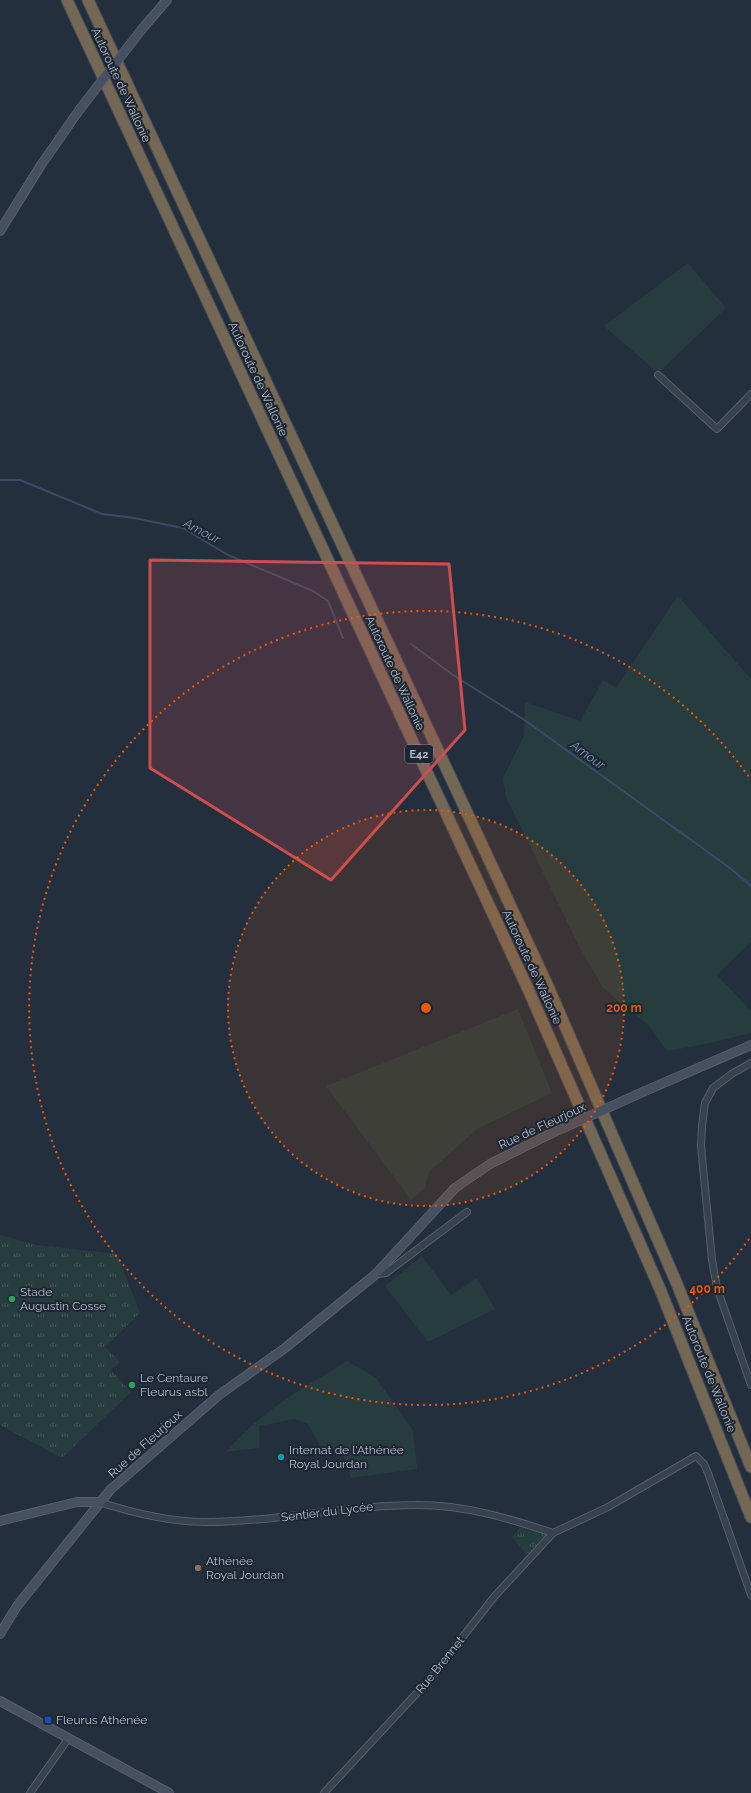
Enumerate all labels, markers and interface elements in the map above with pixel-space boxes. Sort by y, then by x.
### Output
street label: Autoroute de Wallonie [88,26,154,144]
street label: Autoroute de Wallonie [225,320,291,438]
water label: Amour [180,515,223,547]
street label: Autoroute de Wallonie [362,614,428,732]
water label: Amour [567,737,609,773]
road number: E42 [405,745,433,763]
street label: Autoroute de Wallonie [499,908,565,1026]
centre of rings [419,1001,433,1015]
text: 200 m [606,1001,642,1015]
street label: Rue de Fleurjoux [496,1100,588,1152]
text: 400 m [689,1282,725,1296]
place label: Stade Augustin Cosse [20,1285,106,1313]
marker: Stade Augustin Cosse [7,1294,17,1304]
street label: Autoroute de Wallonie [679,1314,739,1434]
place label: Le Centaure Fleurus asbl [140,1371,208,1399]
marker: Le Centaure Fleurus asbl [127,1380,137,1390]
street label: Rue de Fleurjoux [105,1407,185,1481]
place label: Internat de l'Athénée Royal Jourdan [289,1443,404,1471]
marker: Internat de l'Athénée Royal Jourdan [276,1452,286,1462]
street label: Sentier du Lycée [280,1499,374,1525]
place label: Athénée Royal Jourdan [206,1554,284,1582]
marker: Athénée Royal Jourdan [193,1563,203,1573]
street label: Rue Brennet [413,1634,467,1696]
place label: Fleurus Athénée [56,1713,147,1727]
marker: Fleurus Athénée [43,1715,53,1725]

